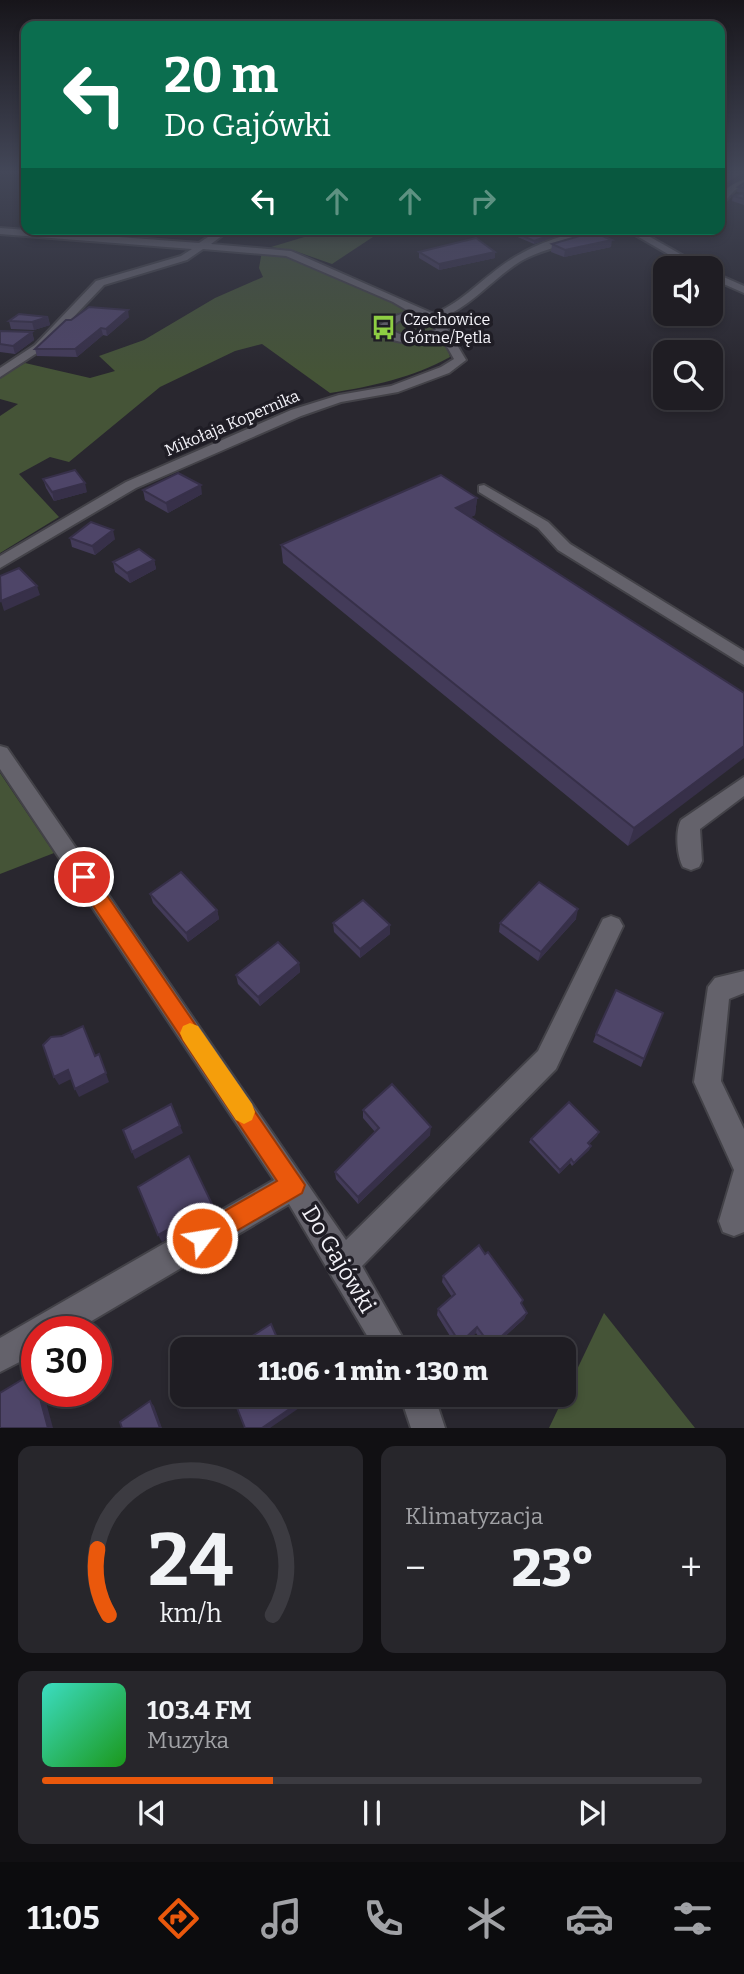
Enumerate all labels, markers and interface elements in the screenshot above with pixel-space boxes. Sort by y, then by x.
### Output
text: 20 m [164,46,278,105]
icon: left [49,49,140,140]
text: Do Gajówki [164,106,331,144]
icon: left [245,182,283,220]
icon: ahead [318,182,356,220]
icon: ahead [391,182,429,220]
icon: right [464,182,502,220]
map controls [653,256,723,410]
button: sound [653,256,723,326]
place label: Czechowice Górne/Pętla [403,310,491,347]
bus stop icon: Czechowice Górne/Pętla [369,314,397,342]
button: search [653,340,723,410]
street label: Mikołaja Kopernika [162,386,302,460]
pin [54,847,114,907]
icon: arrive [65,858,103,896]
street label: Do Gajówki [296,1200,382,1318]
position arrow [165,1201,239,1275]
speed limit sign: 30 [21,1316,112,1407]
text: 11:06 · 1 min · 130 m [258,1356,488,1387]
text: Klimatyzacja [405,1502,543,1530]
text: 24 [148,1518,233,1605]
text: 23° [512,1537,594,1600]
text: − [405,1545,426,1591]
text: + [680,1545,702,1591]
text: km/h [160,1599,222,1629]
text: 103.4 FM [147,1695,252,1726]
text: Muzyka [147,1726,229,1754]
icon: previous [133,1794,171,1832]
icon: pause [353,1794,391,1832]
icon: next [573,1794,611,1832]
icon: directions [154,1894,203,1943]
icon: music [257,1894,306,1943]
icon: phone [359,1894,408,1943]
icon: climate [462,1894,511,1943]
icon: car [565,1894,614,1943]
icon: filters [668,1894,717,1943]
text: 11:05 [27,1899,100,1937]

